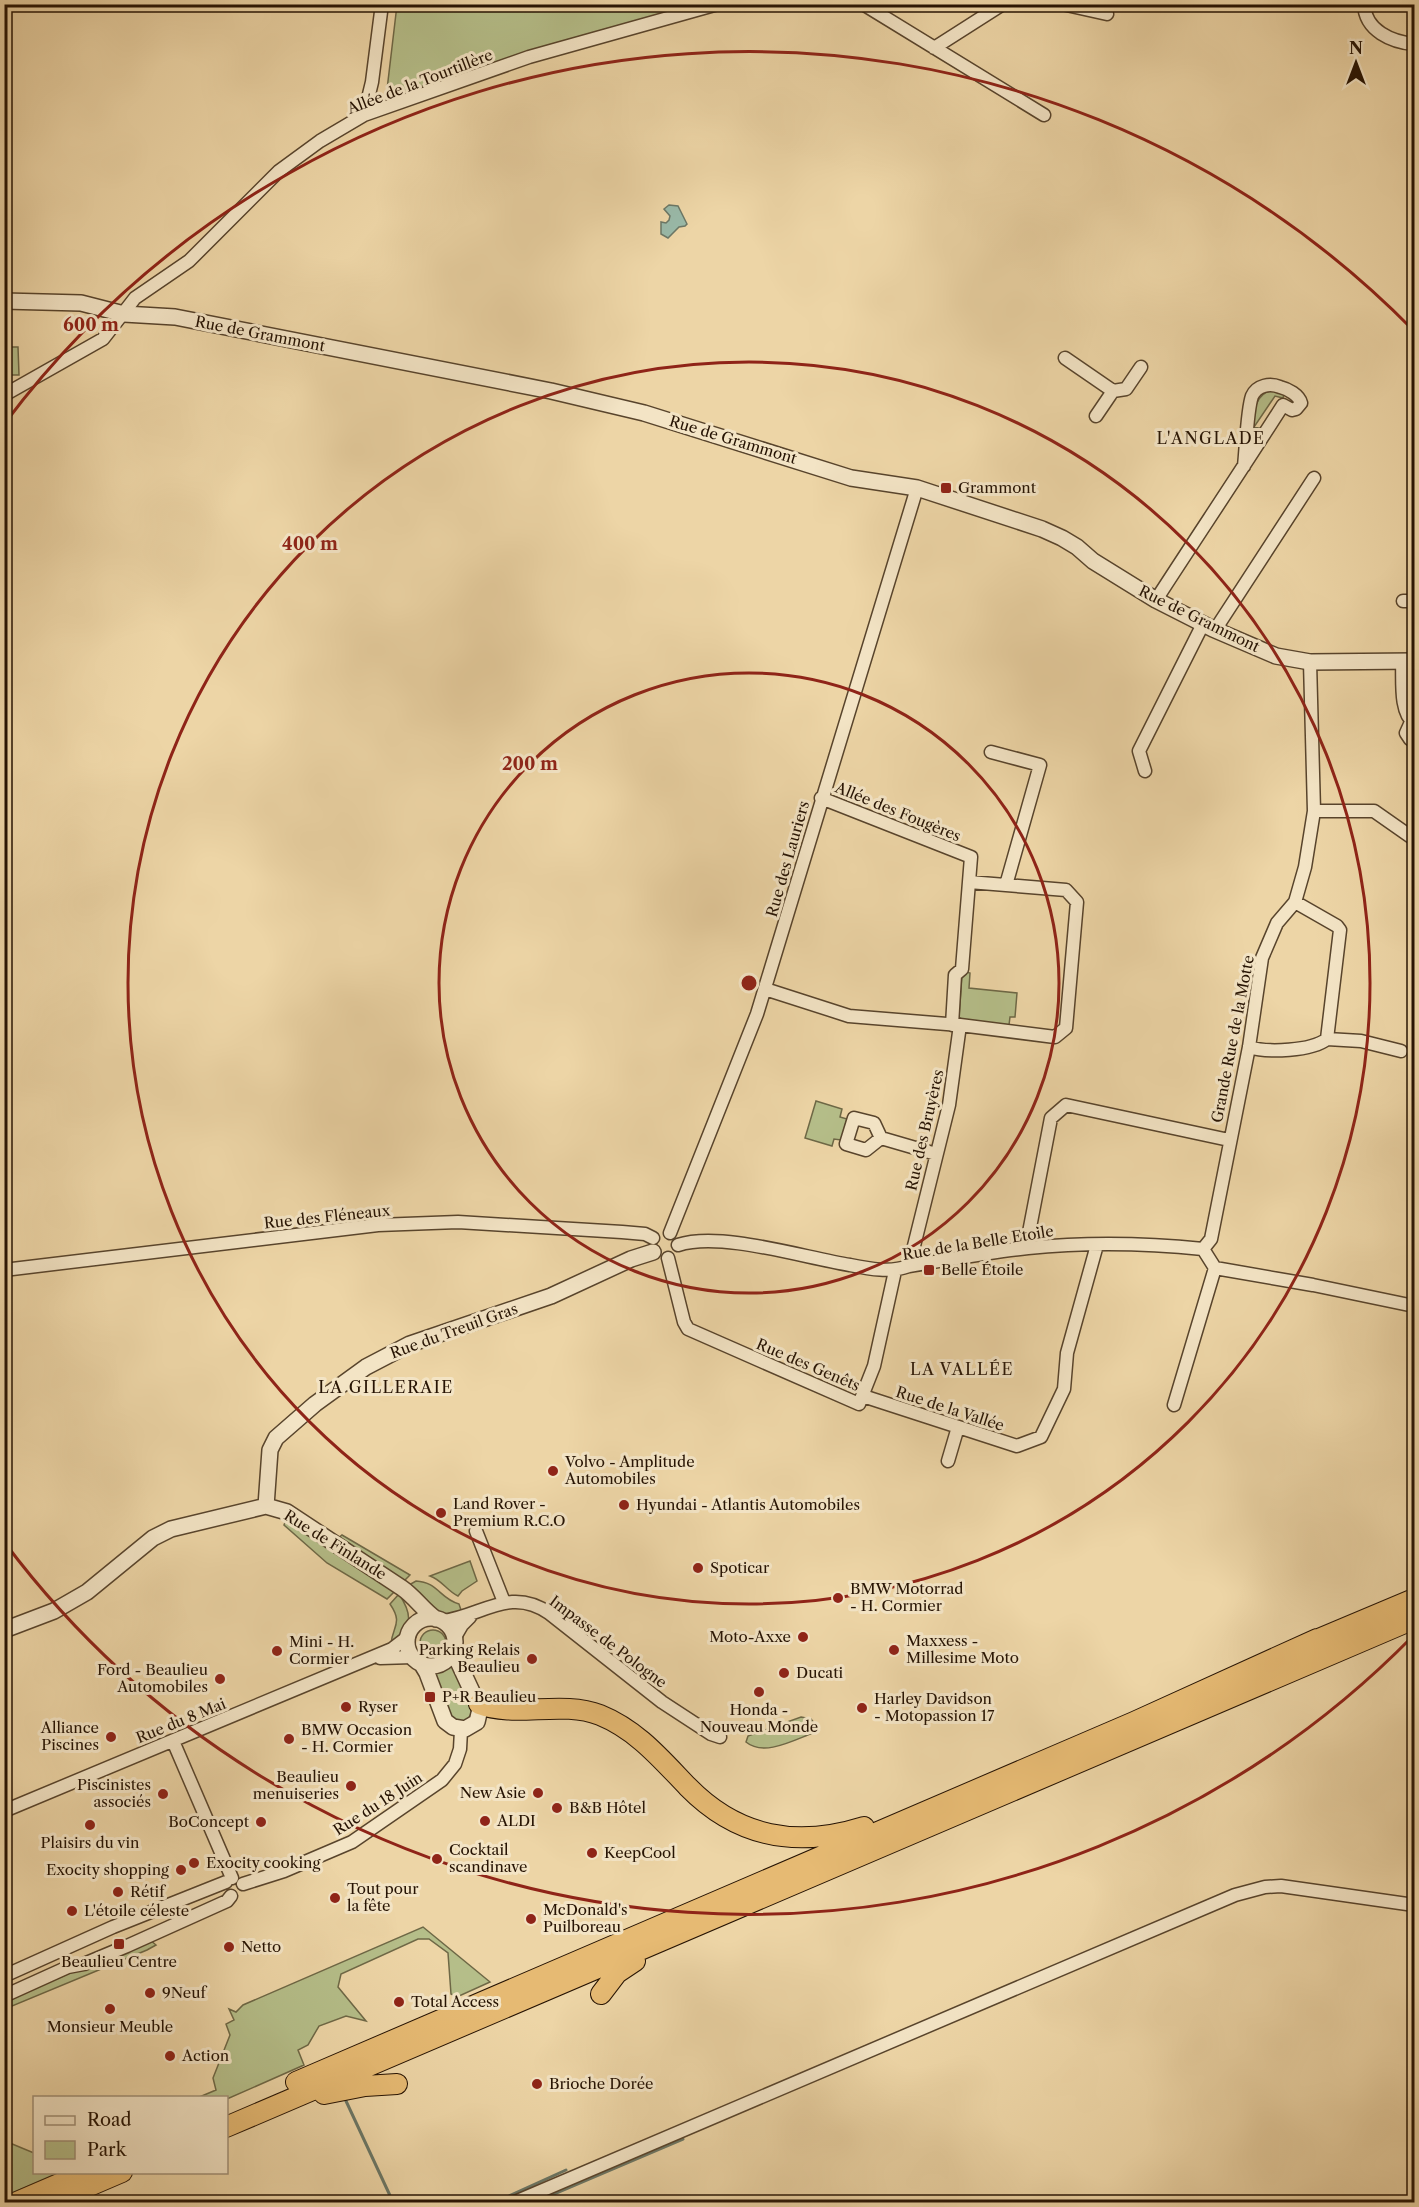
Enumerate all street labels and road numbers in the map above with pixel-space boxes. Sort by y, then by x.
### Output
street label: Allée de la Tourtillère [343,45,495,118]
street label: Rue de Grammont [193,312,327,356]
street label: Rue de Grammont [667,411,800,468]
street label: Rue de Grammont [1136,581,1263,656]
street label: Allée des Fougères [832,777,964,845]
street label: Rue des Lauriers [762,799,813,919]
street label: Grande Rue de la Motte [1207,953,1258,1124]
street label: Rue des Bruyères [901,1067,948,1192]
street label: Rue des Fléneaux [263,1200,391,1233]
street label: Rue de la Belle Etoile [901,1221,1055,1264]
street label: Rue du Treuil Gras [387,1299,520,1362]
street label: Rue des Genêts [753,1334,863,1395]
street label: Rue de la Vallée [894,1382,1007,1435]
street label: Rue de Finlande [281,1505,390,1584]
street label: Impasse de Pologne [546,1591,671,1692]
street label: Rue du 8 Mai [133,1694,229,1747]
street label: Rue du 18 Juin [330,1767,426,1839]

